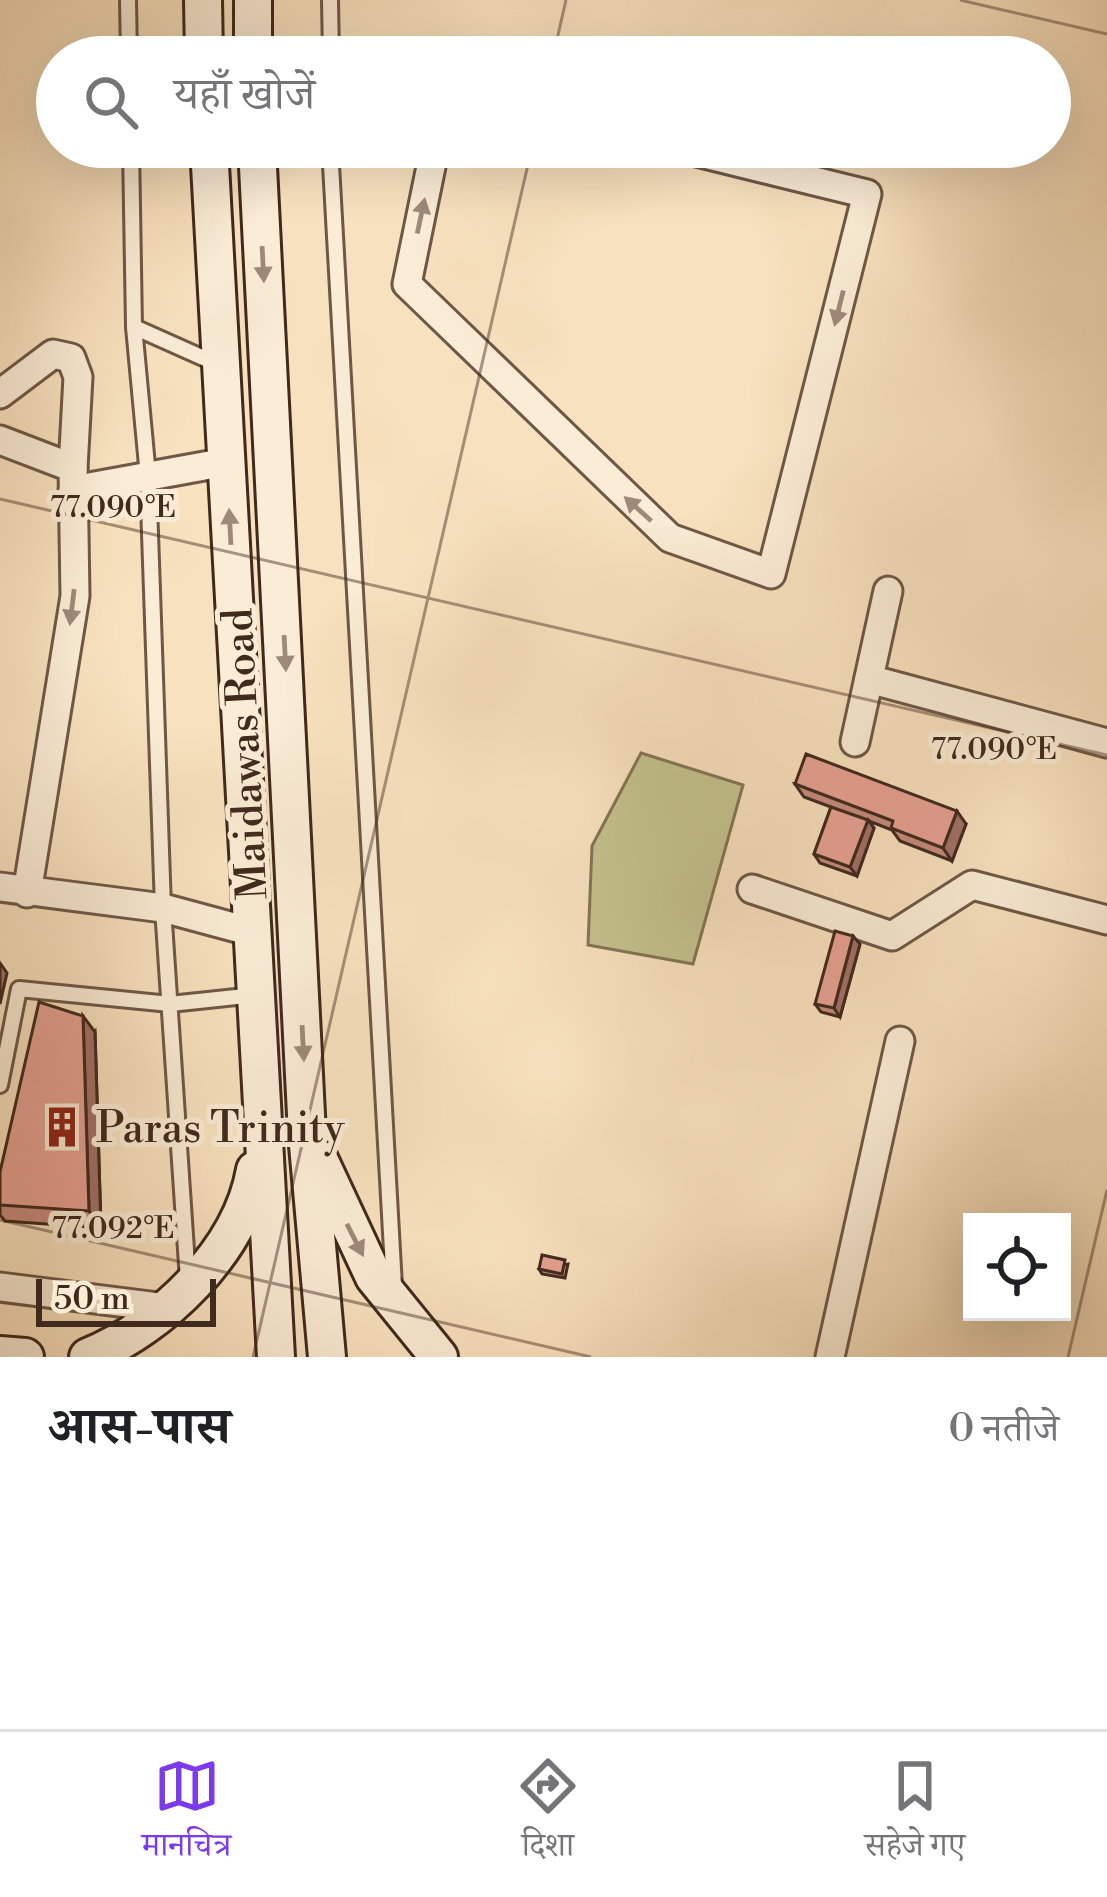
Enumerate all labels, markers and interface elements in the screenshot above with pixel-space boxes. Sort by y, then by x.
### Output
search box [36,36,1071,168]
text: यहाँ खोजें [174,67,315,124]
icon: search [78,69,144,135]
one-way arrow [412,196,431,234]
one-way arrow [254,246,273,283]
one-way arrow [829,290,848,328]
text: 77.090°E [50,489,176,527]
one-way arrow [623,496,652,523]
one-way arrow [220,507,239,545]
one-way arrow [62,589,81,626]
street label: Maidawas Road [212,607,281,901]
one-way arrow [276,635,295,673]
text: 77.090°E [931,731,1057,769]
one-way arrow [294,1025,313,1063]
place label: Paras Trinity [96,1103,345,1157]
building icon: Paras Trinity [39,1104,85,1150]
text: 77.092°E [52,1210,174,1248]
map controls [963,1213,1071,1321]
button: locate [963,1213,1071,1321]
one-way arrow [344,1223,365,1258]
scale bar [36,1273,216,1326]
text: 50 m [54,1279,130,1320]
text: आस-पास [48,1396,230,1460]
text: 0 नतीजे [948,1405,1059,1454]
tab: मानचित्र [142,1753,231,1877]
tab: दिशा [515,1753,581,1877]
tab: सहेजे गए [865,1753,965,1877]

